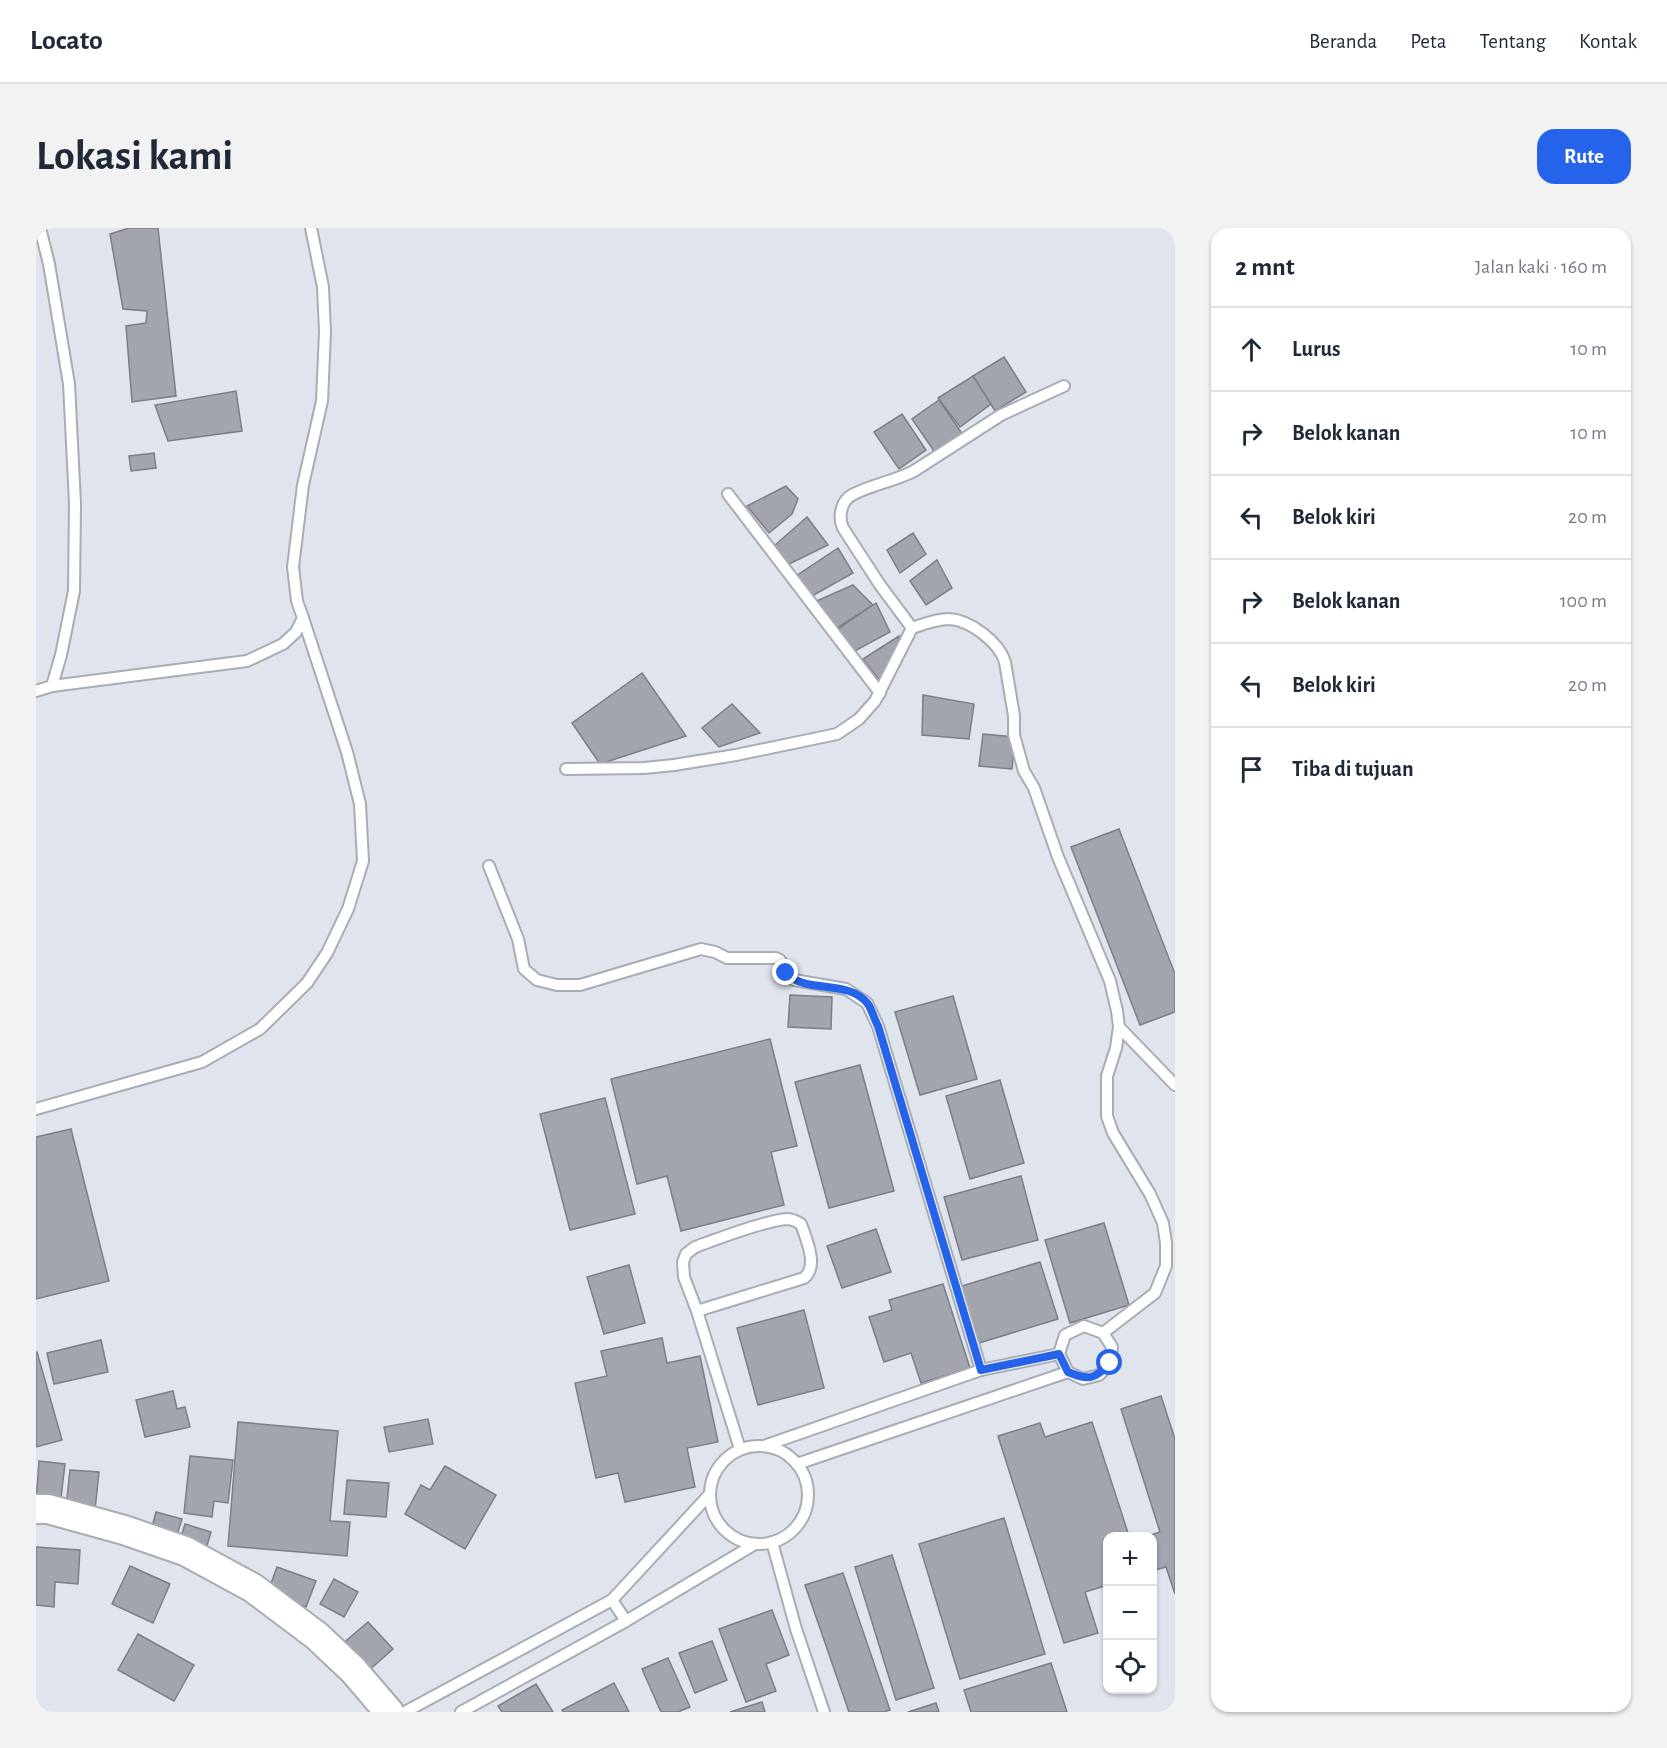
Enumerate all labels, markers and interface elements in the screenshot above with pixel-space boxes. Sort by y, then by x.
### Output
text: Locato [30,27,103,55]
text: Beranda [1309,31,1377,52]
text: Peta [1410,31,1446,52]
text: Tentang [1479,31,1546,52]
text: Kontak [1579,31,1637,52]
button: Rute [1537,129,1631,184]
text: Lokasi kami [36,135,233,177]
text: 2 mnt [1235,254,1295,280]
text: Jalan kaki · 160 m [1475,257,1607,277]
icon: ahead [1235,333,1268,366]
text: Lurus [1292,338,1341,360]
text: 10 m [1570,339,1607,359]
icon: right [1235,417,1268,450]
text: Belok kanan [1292,422,1400,444]
text: 10 m [1570,423,1607,443]
icon: left [1235,501,1268,534]
text: Belok kiri [1292,506,1376,528]
text: 20 m [1568,507,1607,527]
icon: right [1235,585,1268,618]
text: Belok kanan [1292,590,1400,612]
text: 100 m [1560,591,1607,611]
icon: left [1235,669,1268,702]
text: Belok kiri [1292,674,1376,696]
text: 20 m [1568,675,1607,695]
icon: arrive [1235,753,1268,786]
text: Tiba di tujuan [1292,758,1414,780]
route end [772,959,798,985]
route start [1096,1349,1122,1375]
map controls [1103,1532,1157,1694]
button: + [1103,1532,1157,1586]
button: − [1103,1586,1157,1640]
button: locate [1103,1640,1157,1694]

